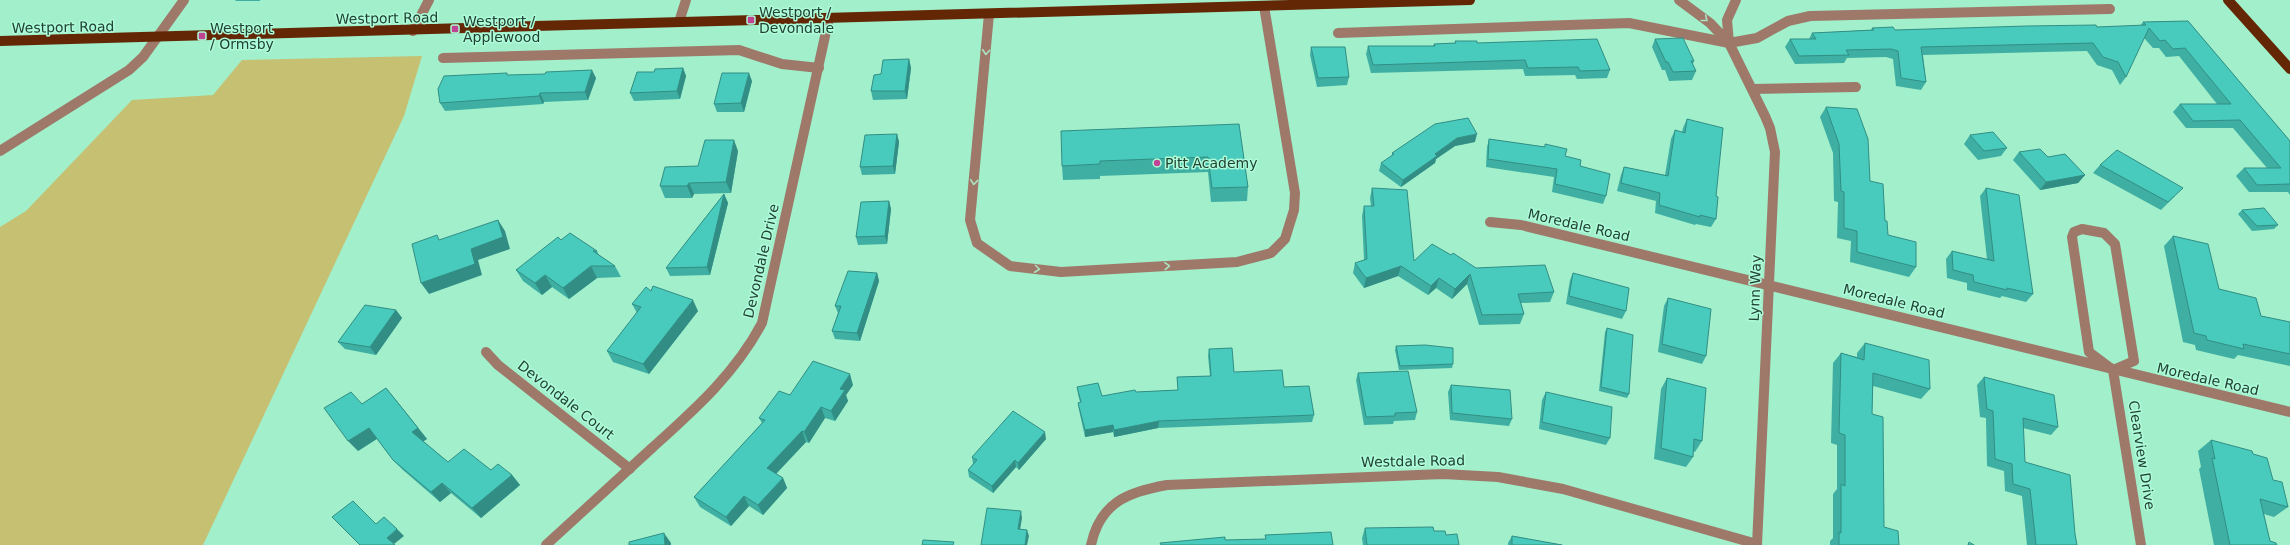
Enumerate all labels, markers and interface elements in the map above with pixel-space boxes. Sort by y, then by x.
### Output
place label: Westport / Devondale [759,4,834,36]
street label: Westport Road [336,9,438,27]
place label: Westport / Applewood [463,13,540,45]
marker: Westport / Devondale [746,15,756,25]
one-way arrow [1701,15,1708,22]
street label: Westport Road [12,18,114,36]
place label: Westport / Ormsby [210,20,274,52]
marker: Westport / Applewood [450,24,460,34]
marker: Westport / Ormsby [197,31,207,41]
one-way arrow [981,49,990,55]
place label: Pitt Academy [1165,155,1257,171]
marker: Pitt Academy [1152,158,1162,168]
one-way arrow [969,179,978,185]
street label: Devondale Drive [740,202,782,320]
street label: Moredale Road [1526,205,1632,245]
street label: Lynn Way [1746,254,1764,322]
one-way arrow [1164,262,1170,270]
one-way arrow [1034,264,1041,273]
street label: Moredale Road [1841,281,1947,321]
street label: Devondale Court [515,357,618,443]
street label: Moredale Road [2155,359,2261,399]
street label: Clearview Drive [2125,399,2159,511]
street label: Westdale Road [1361,452,1465,470]

